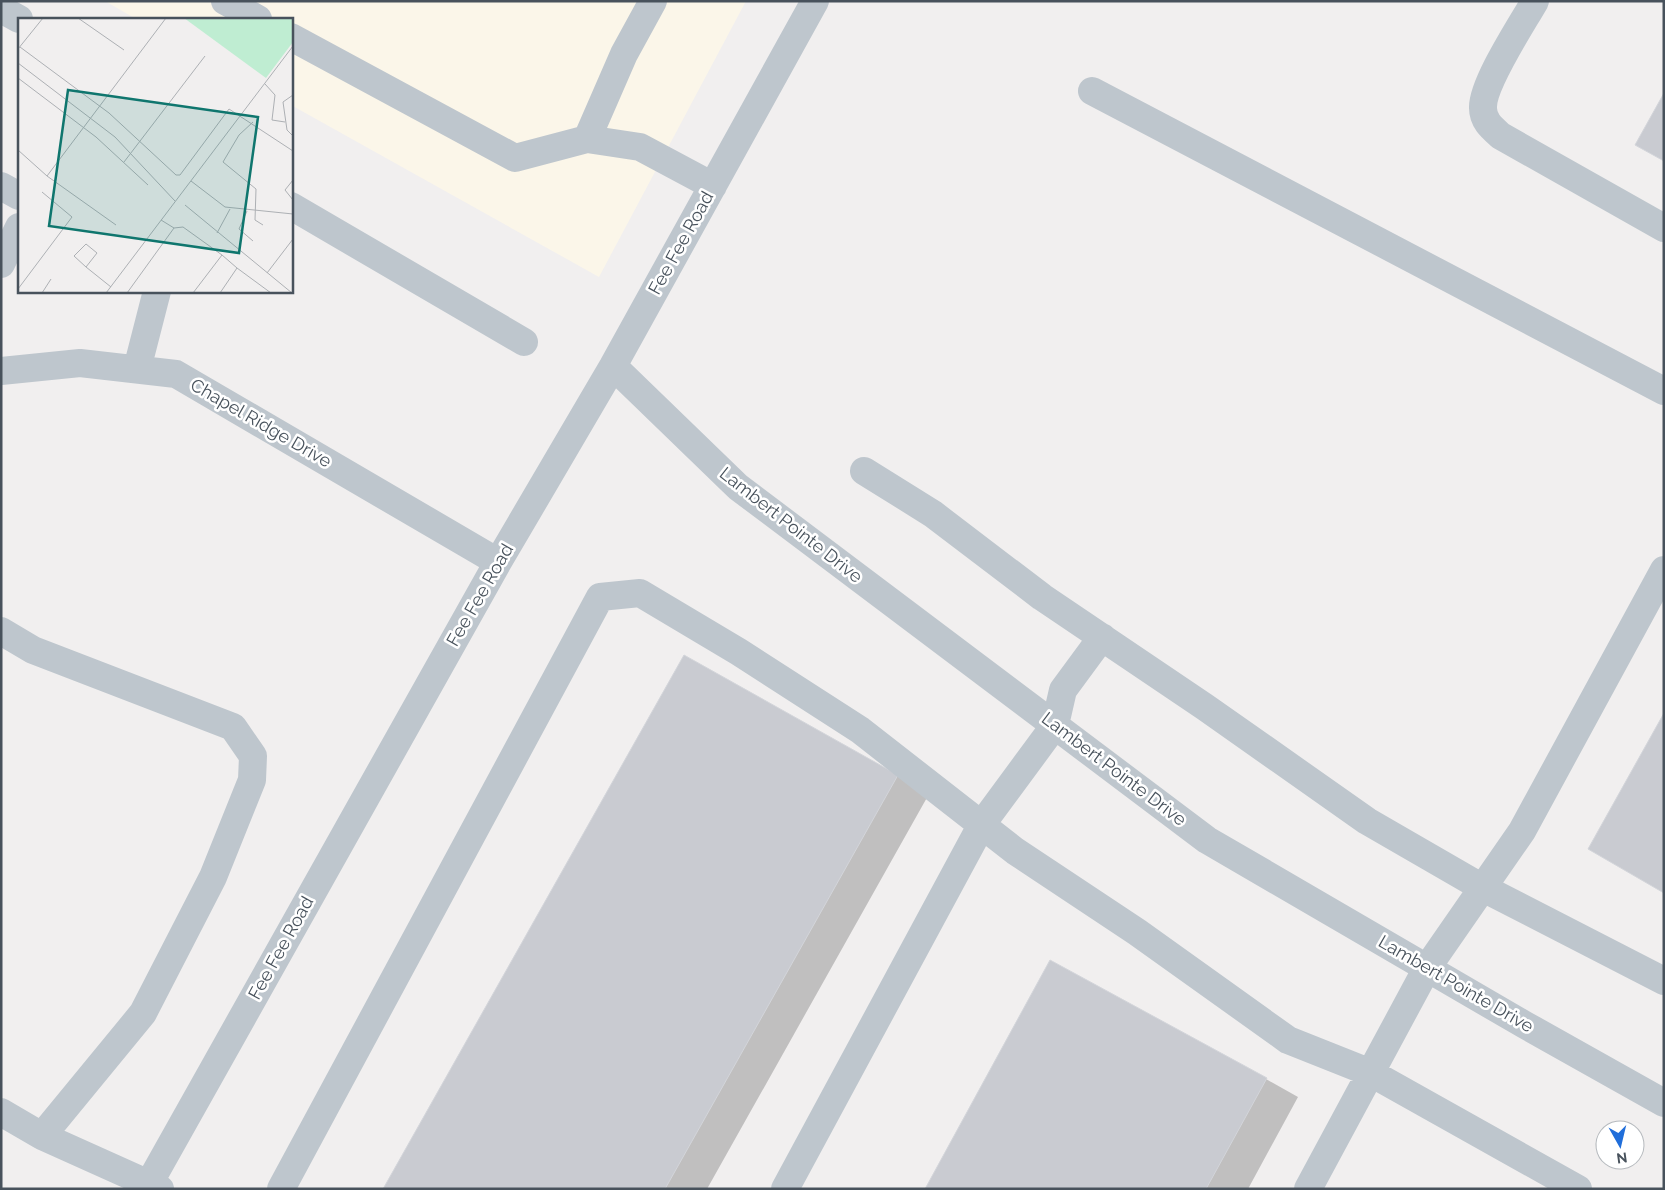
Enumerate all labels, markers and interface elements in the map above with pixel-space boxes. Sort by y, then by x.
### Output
inset map [18,18,292,292]
street label: Fee Fee Road [644,188,718,298]
street label: Chapel Ridge Drive [187,374,336,472]
street label: Lambert Pointe Drive [716,462,867,587]
street label: Fee Fee Road [442,540,517,650]
street label: Lambert Pointe Drive [1038,707,1191,830]
street label: Fee Fee Road [244,893,318,1003]
street label: Lambert Pointe Drive [1375,931,1538,1037]
north arrow [1595,1120,1645,1170]
text: N [1615,1149,1628,1167]

